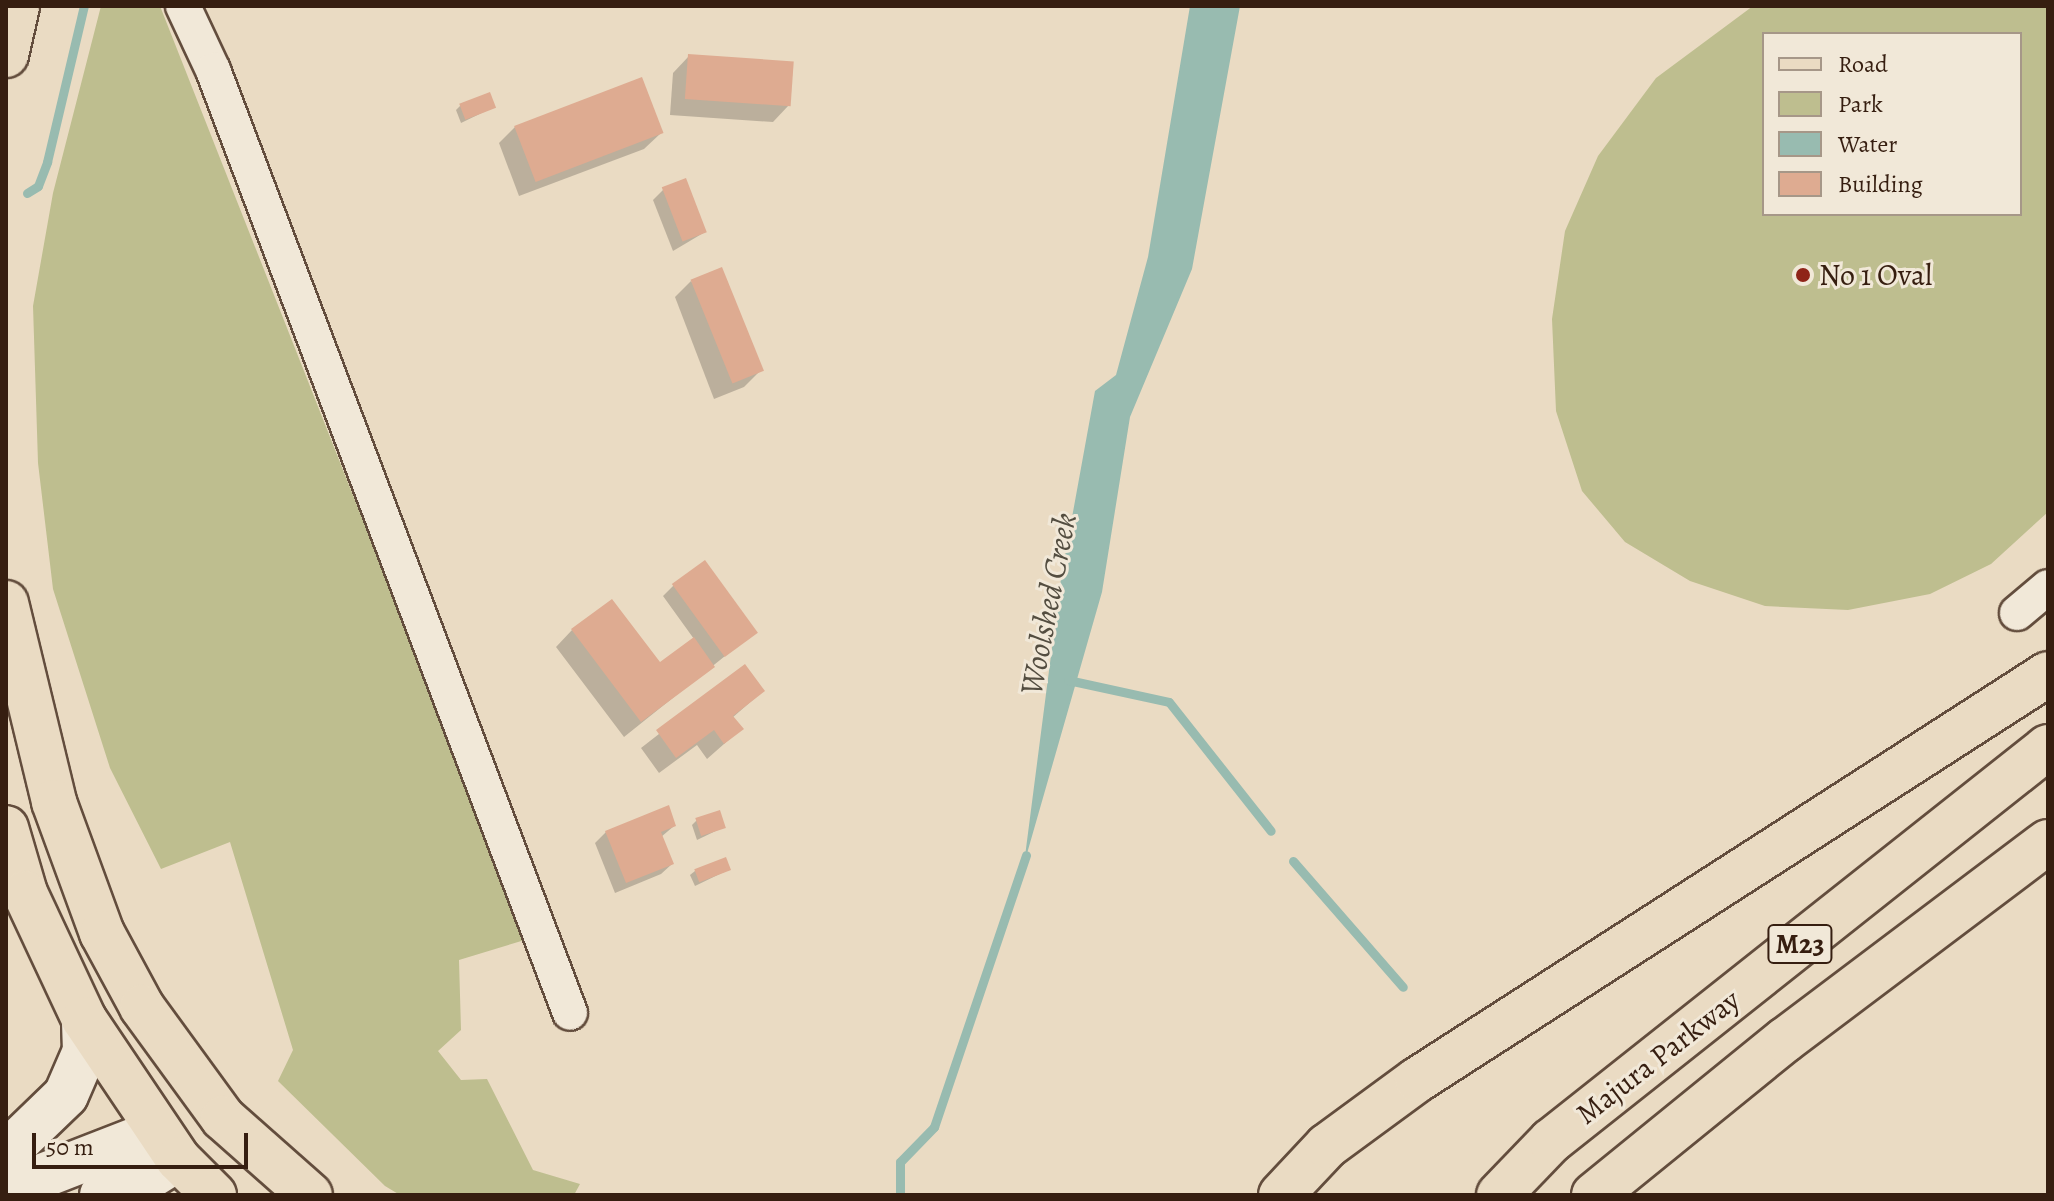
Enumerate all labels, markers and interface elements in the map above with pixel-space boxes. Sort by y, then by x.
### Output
legend [1762,32,2022,216]
text: Road [1838,48,1888,80]
text: Park [1838,88,1883,120]
text: Water [1838,128,1898,160]
text: Building [1838,168,1923,200]
place label: No 1 Oval [1819,257,1932,293]
marker: No 1 Oval [1794,266,1812,284]
water label: Woolshed Creek [1012,510,1084,698]
road number: M23 [1766,920,1834,968]
street label: Majura Parkway [1569,982,1747,1132]
scale bar [36,1117,252,1167]
text: 50 m [46,1131,94,1163]

